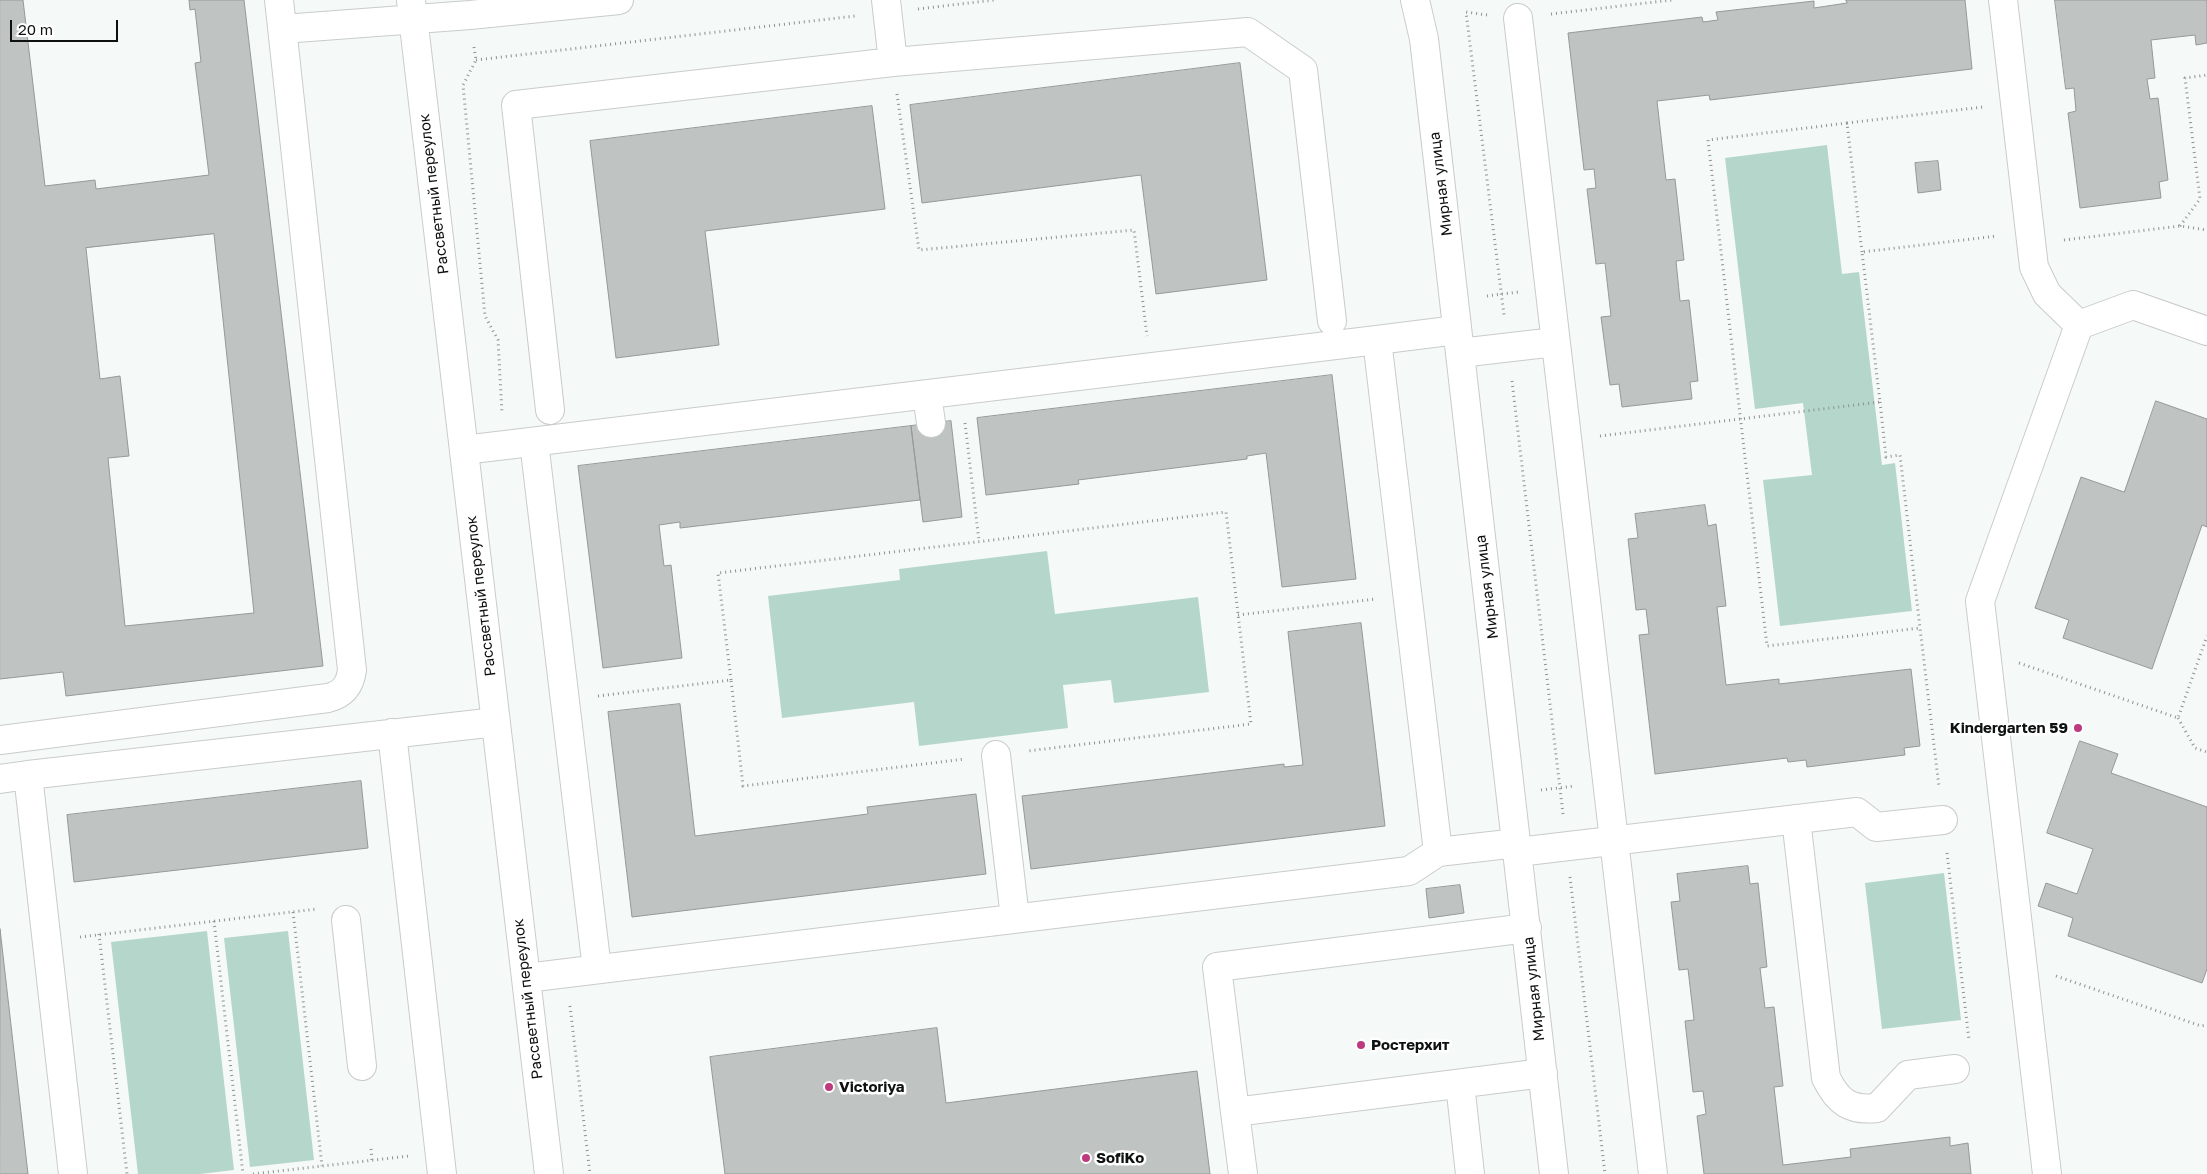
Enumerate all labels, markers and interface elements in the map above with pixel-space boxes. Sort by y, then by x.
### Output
scale bar [12,10,120,42]
text: 20 m [18,20,53,38]
street label: Рассветный переулок [415,113,453,275]
street label: Мирная улица [1426,131,1456,237]
street label: Рассветный переулок [462,515,500,677]
street label: Мирная улица [1472,534,1502,640]
place label: Kindergarten 59 [1950,719,2068,737]
marker: Kindergarten 59 [2072,722,2084,734]
street label: Рассветный переулок [509,918,547,1080]
street label: Мирная улица [1520,936,1548,1042]
place label: Ростерхит [1371,1036,1450,1054]
marker: Ростерхит [1355,1039,1367,1051]
place label: Victoriya [839,1078,905,1096]
marker: Victoriya [823,1081,835,1093]
place label: SofiKo [1096,1149,1144,1167]
marker: SofiKo [1080,1152,1092,1164]

